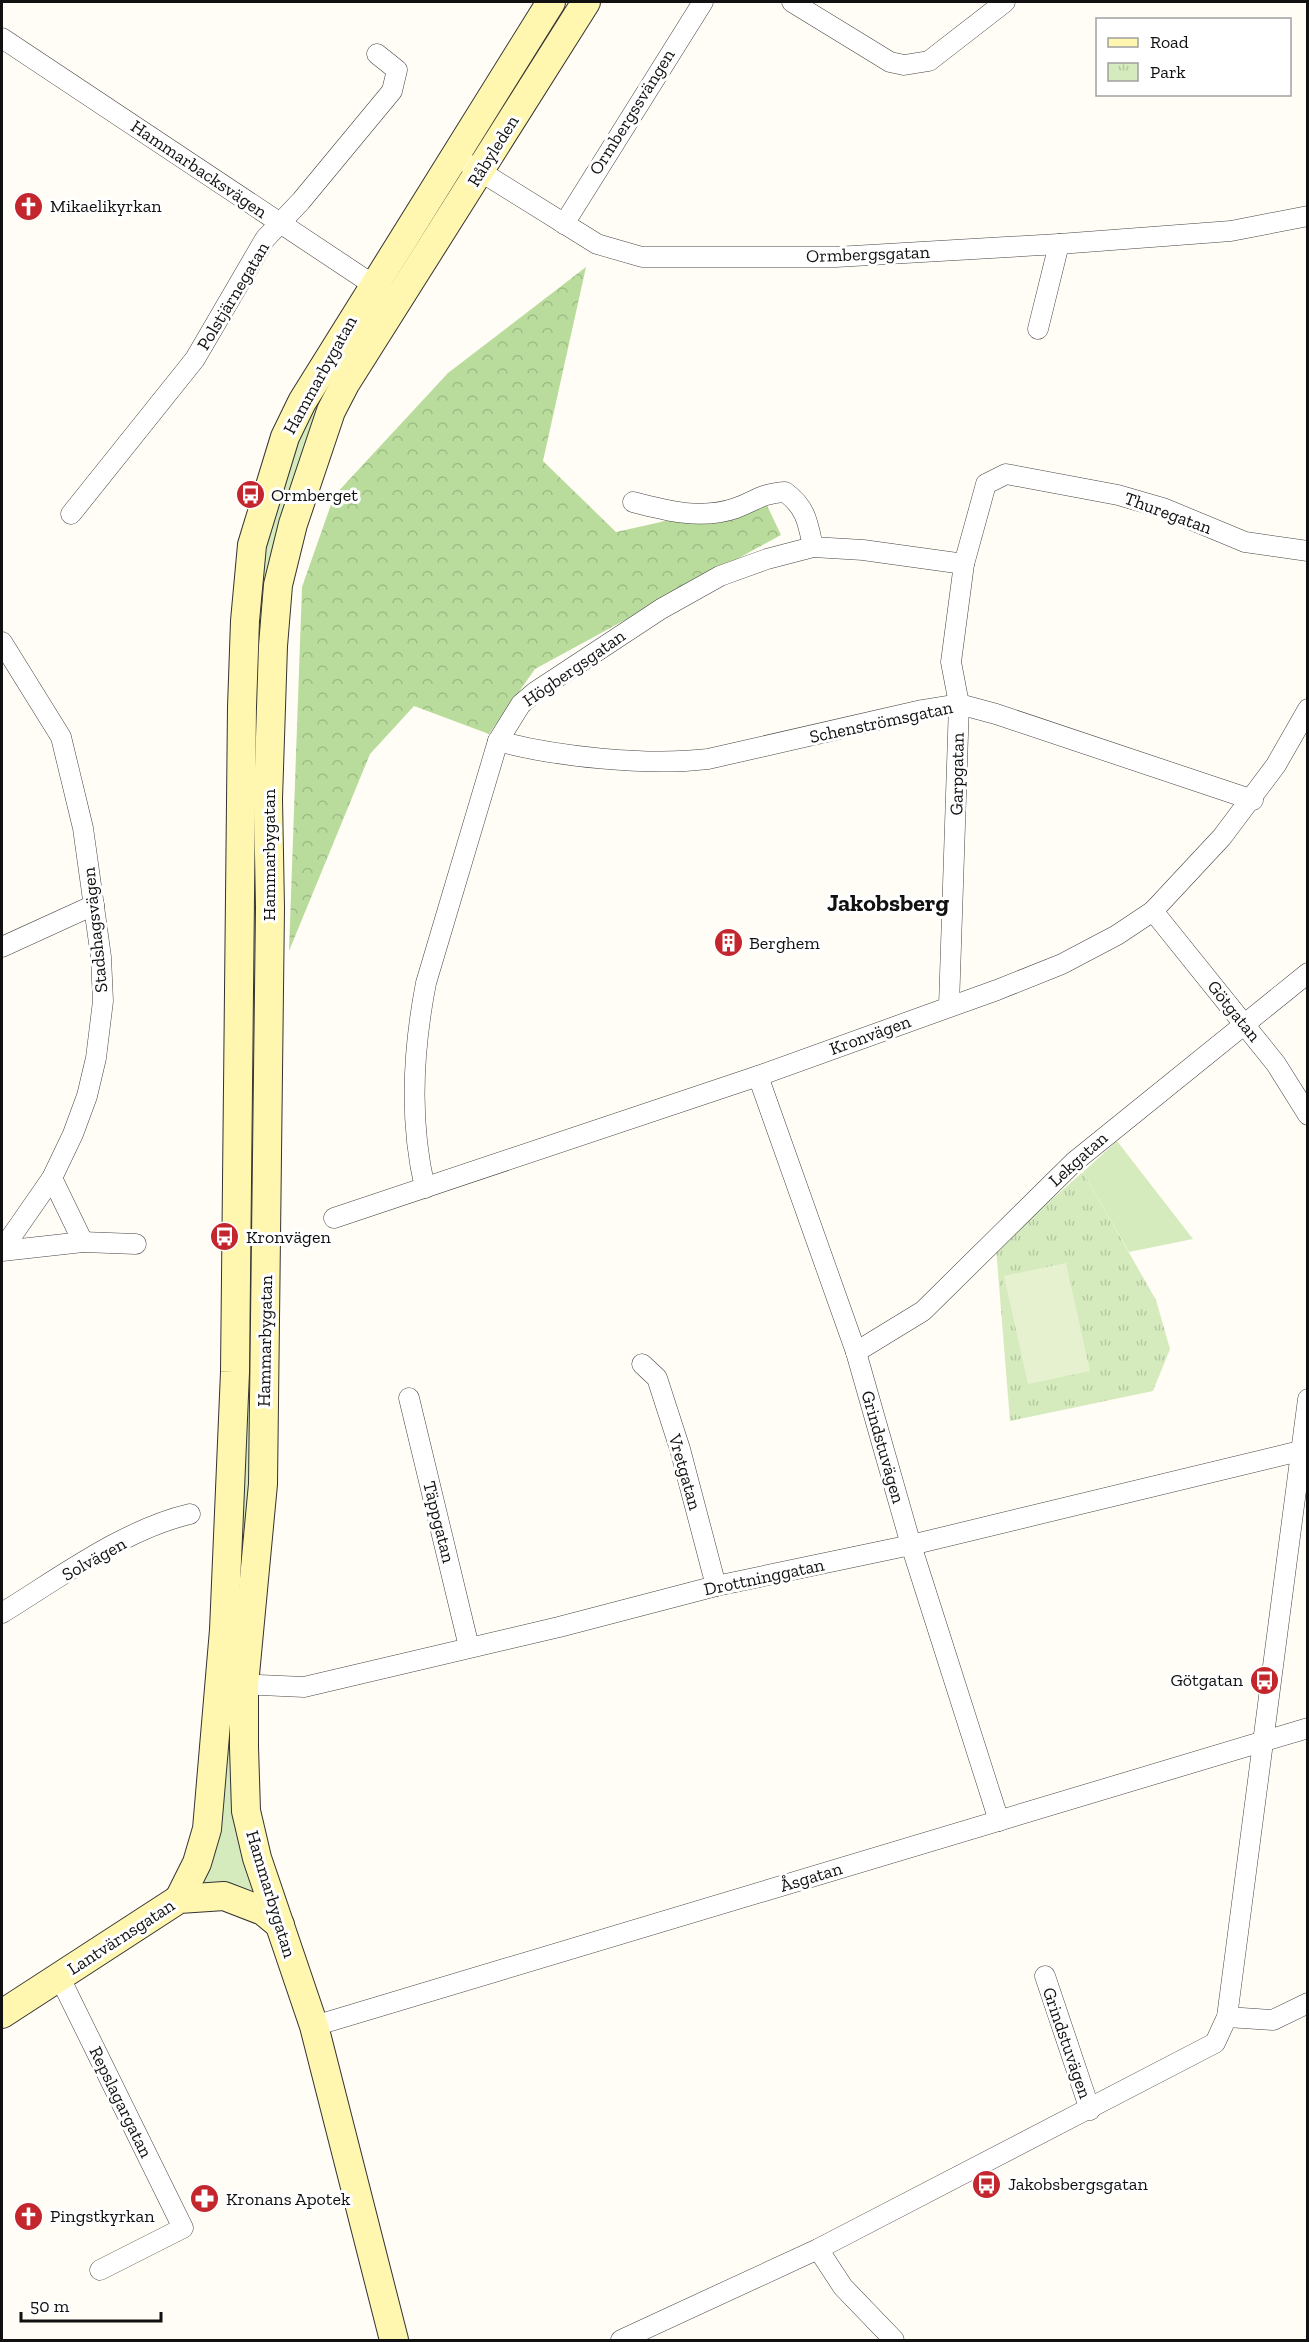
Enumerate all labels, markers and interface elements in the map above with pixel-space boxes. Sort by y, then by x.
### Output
legend [1096,18,1291,96]
text: Road [1150,31,1189,53]
street label: Ormbergssvängen [584,44,680,179]
text: Park [1150,61,1186,83]
street label: Råbyleden [462,111,524,191]
street label: Hammarbacksvägen [127,115,272,223]
church icon: Mikaelikyrkan [13,190,45,222]
place label: Mikaelikyrkan [50,195,162,217]
street label: Polstjärnegatan [192,237,274,354]
street label: Ormbergsgatan [806,241,931,267]
street label: Hammarbygatan [278,311,362,438]
bus stop icon: Ormberget [234,479,266,511]
place label: Ormberget [271,484,358,506]
street label: Thuregatan [1121,487,1215,539]
street label: Högbergsgatan [519,624,630,711]
street label: Schenströmsgatan [807,696,955,748]
street label: Garpgatan [945,732,969,816]
street label: Hammarbygatan [258,788,280,921]
street label: Stadshagsvägen [77,866,113,994]
district label: Jakobsberg [827,888,949,917]
building icon: Berghem [712,927,744,959]
place label: Berghem [749,932,820,954]
street label: Götgatan [1203,976,1266,1047]
street label: Kronvägen [826,1010,914,1060]
street label: Lekgatan [1044,1126,1112,1191]
bus stop icon: Kronvägen [209,1221,241,1253]
place label: Kronvägen [246,1226,331,1248]
street label: Hammarbygatan [253,1274,277,1407]
street label: Grindstuvägen [856,1388,910,1507]
street label: Vretgatan [663,1431,706,1513]
street label: Täppgatan [418,1479,460,1566]
street label: Solvägen [58,1532,130,1586]
street label: Drottninggatan [702,1553,827,1601]
bus stop icon: Götgatan [1248,1664,1280,1696]
place label: Götgatan [1170,1669,1244,1691]
street label: Hammarbygatan [241,1828,301,1961]
street label: Åsgatan [777,1857,845,1897]
street label: Lantvärnsgatan [63,1894,179,1980]
street label: Grindstuvägen [1038,1985,1097,2102]
street label: Repslagargatan [85,2043,158,2162]
bus stop icon: Jakobsbergsgatan [971,2168,1003,2200]
place label: Jakobsbergsgatan [1008,2173,1149,2195]
pharmacy icon: Kronans Apotek [189,2183,221,2215]
place label: Kronans Apotek [226,2188,351,2210]
church icon: Pingstkyrkan [13,2200,45,2232]
place label: Pingstkyrkan [50,2205,155,2227]
scale bar [21,2285,160,2323]
text: 50 m [30,2295,70,2317]

